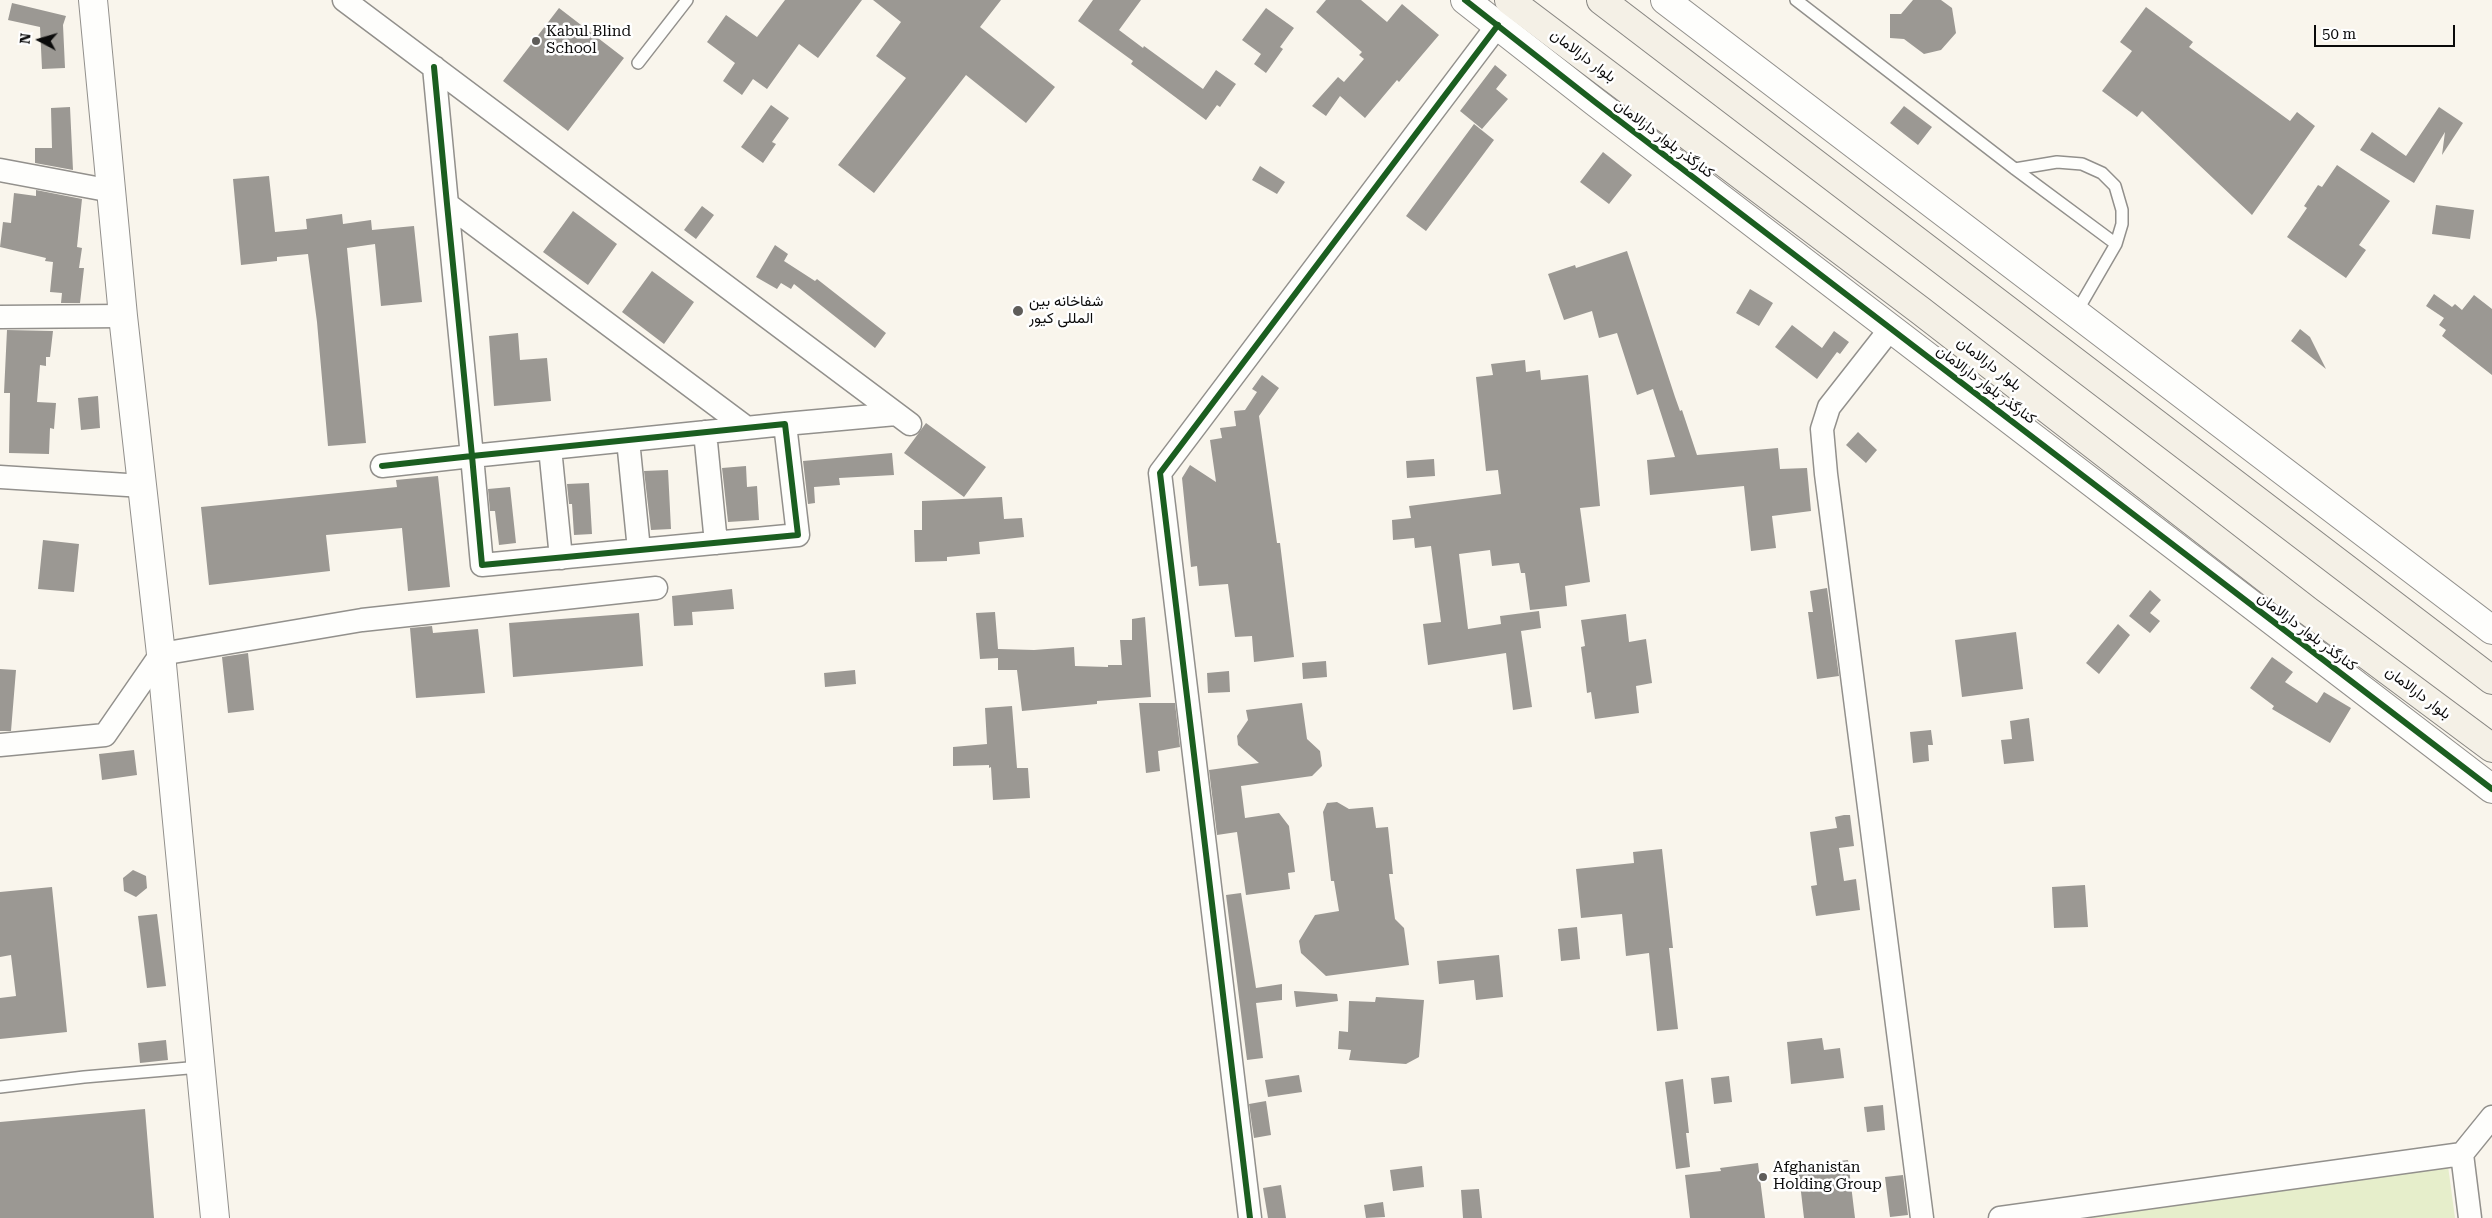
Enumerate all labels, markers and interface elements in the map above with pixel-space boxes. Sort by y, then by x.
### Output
north arrow [15,15,65,65]
scale bar [2317,15,2458,47]
place label: Kabul Blind School [546,23,631,58]
text: 50 m [2322,25,2356,43]
street label: بلوار دارالامان [1547,26,1619,86]
text: N [17,32,34,45]
marker: Kabul Blind School [530,35,542,47]
street label: کنارگذر بلوار دارالامان [1611,96,1717,182]
place label: شفاخانه بین المللی کیور [1029,293,1103,328]
marker: شفاخانه بین المللی کیور [1011,304,1025,318]
street label: بلوار دارالامان [1953,333,2025,395]
street label: کنارگذر بلوار دارالامان [1933,342,2039,428]
street label: کنارگذر بلوار دارالامان [2254,589,2360,675]
street label: بلوار دارالامان [2382,663,2454,723]
place label: Afghanistan Holding Group [1773,1159,1882,1194]
marker: Afghanistan Holding Group [1757,1171,1769,1183]

